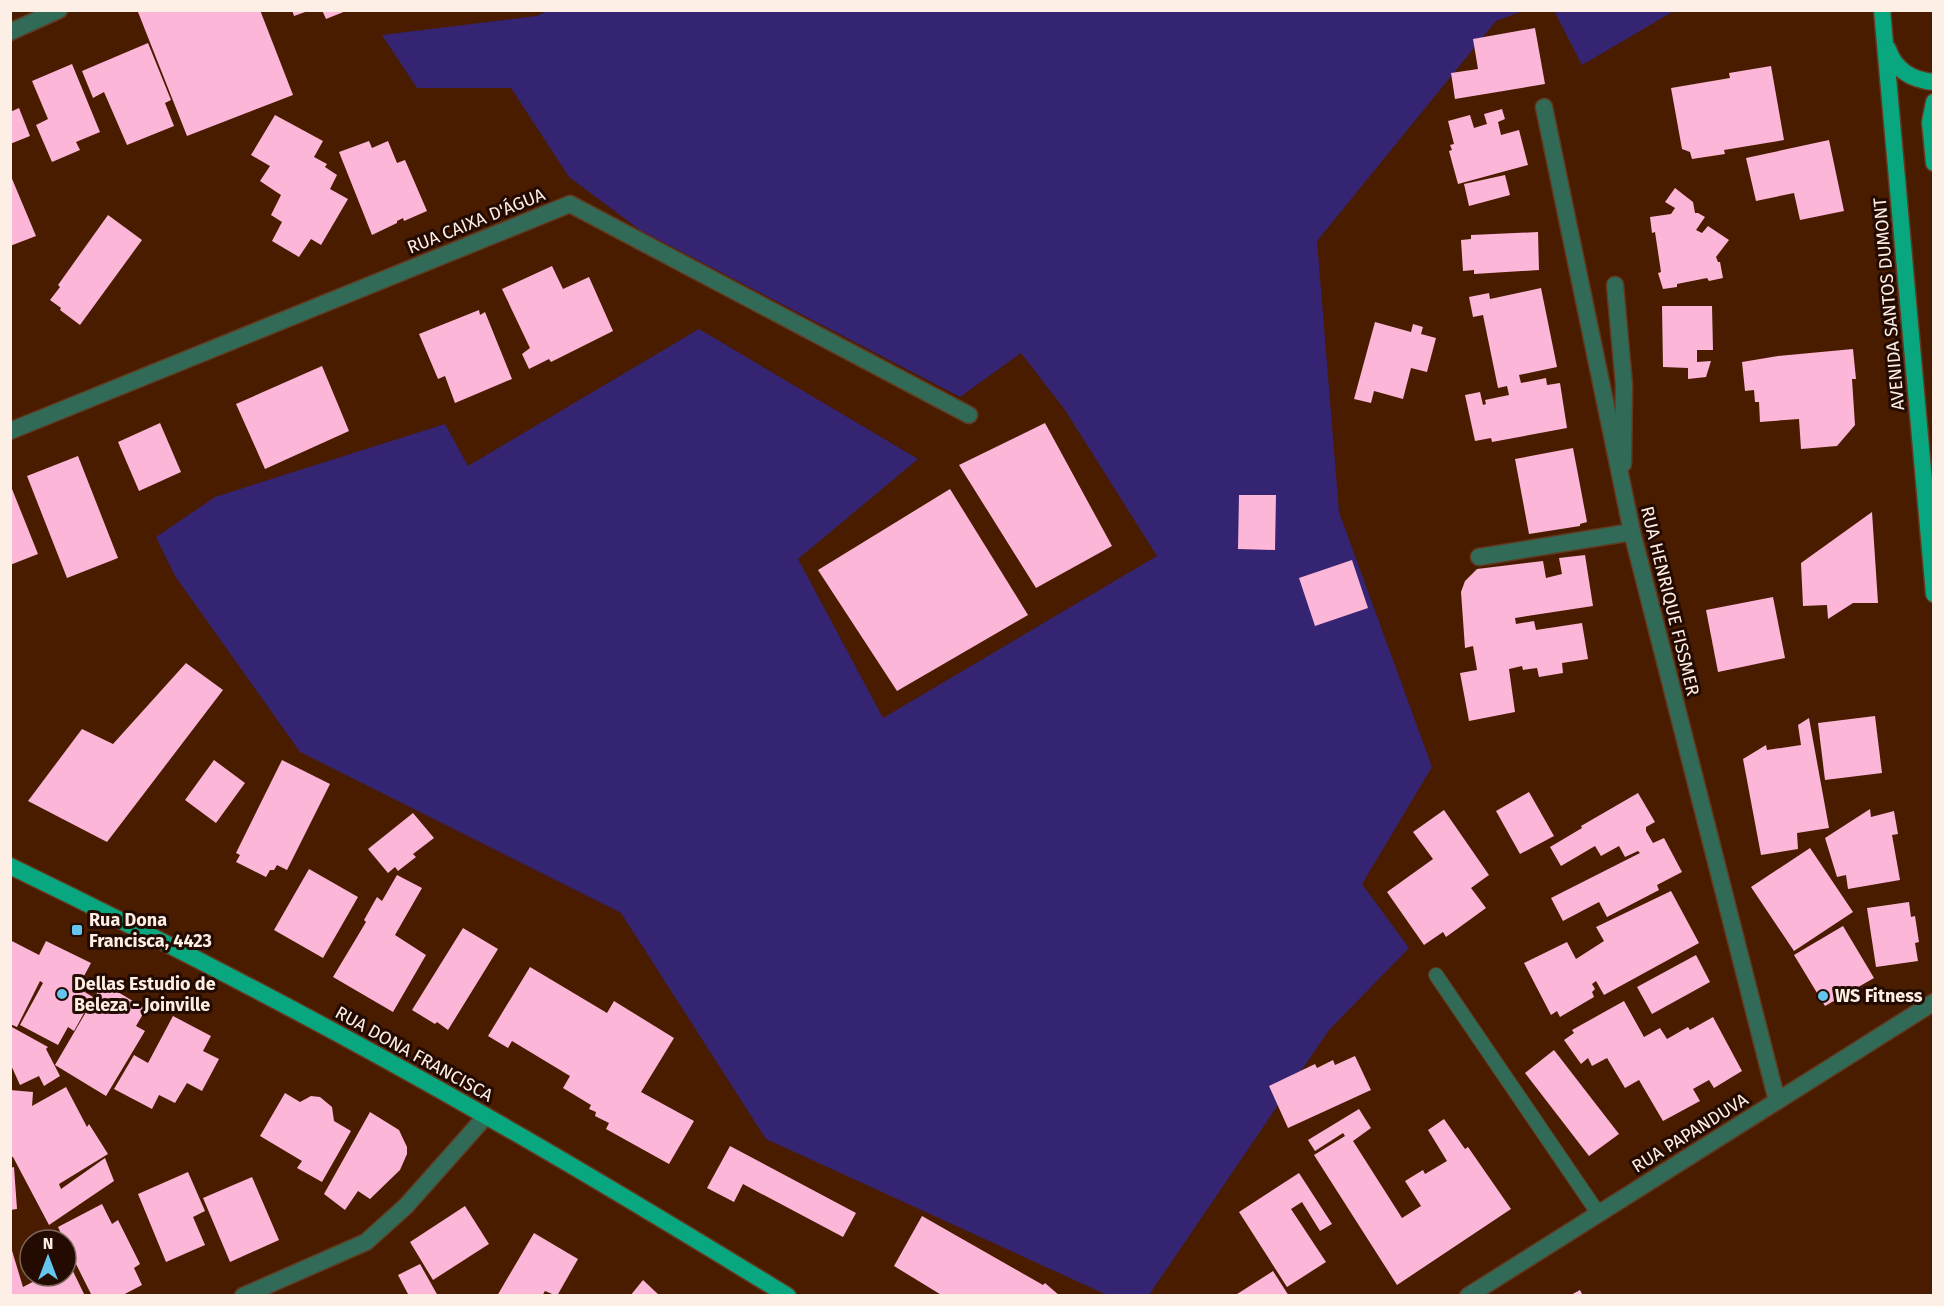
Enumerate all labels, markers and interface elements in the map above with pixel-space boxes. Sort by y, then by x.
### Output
street label: RUA CAIXA D'ÁGUA [404,182,549,259]
street label: AVENIDA SANTOS DUMONT [1869,196,1909,411]
street label: RUA HENRIQUE FISSMER [1636,504,1704,698]
place label: Rua Dona Francisca, 4423 [89,909,212,952]
marker: Rua Dona Francisca, 4423 [70,923,84,937]
place label: Dellas Estudio de Beleza - Joinville [74,973,216,1016]
place label: WS Fitness [1835,985,1923,1007]
marker: Dellas Estudio de Beleza - Joinville [55,987,69,1001]
marker: WS Fitness [1816,989,1830,1003]
street label: RUA DONA FRANCISCA [331,1001,497,1107]
street label: RUA PAPANDUVA [1628,1088,1753,1178]
north arrow [18,1228,78,1288]
text: N [43,1234,53,1253]

